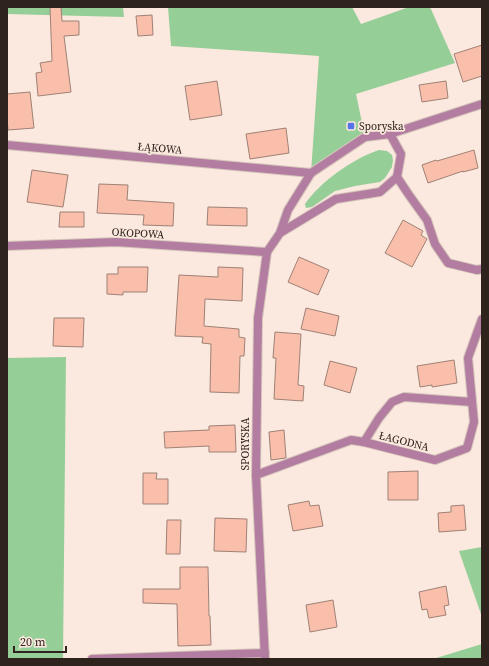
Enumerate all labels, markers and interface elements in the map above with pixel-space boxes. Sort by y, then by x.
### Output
place label: Sporyska [359,119,404,134]
marker: Sporyska [346,121,356,131]
street label: ŁĄKOWA [137,139,184,158]
street label: OKOPOWA [111,225,165,242]
street label: SPORYSKA [238,417,253,470]
street label: ŁAGODNA [377,428,431,455]
scale bar [14,628,66,654]
text: 20 m [20,634,46,650]

